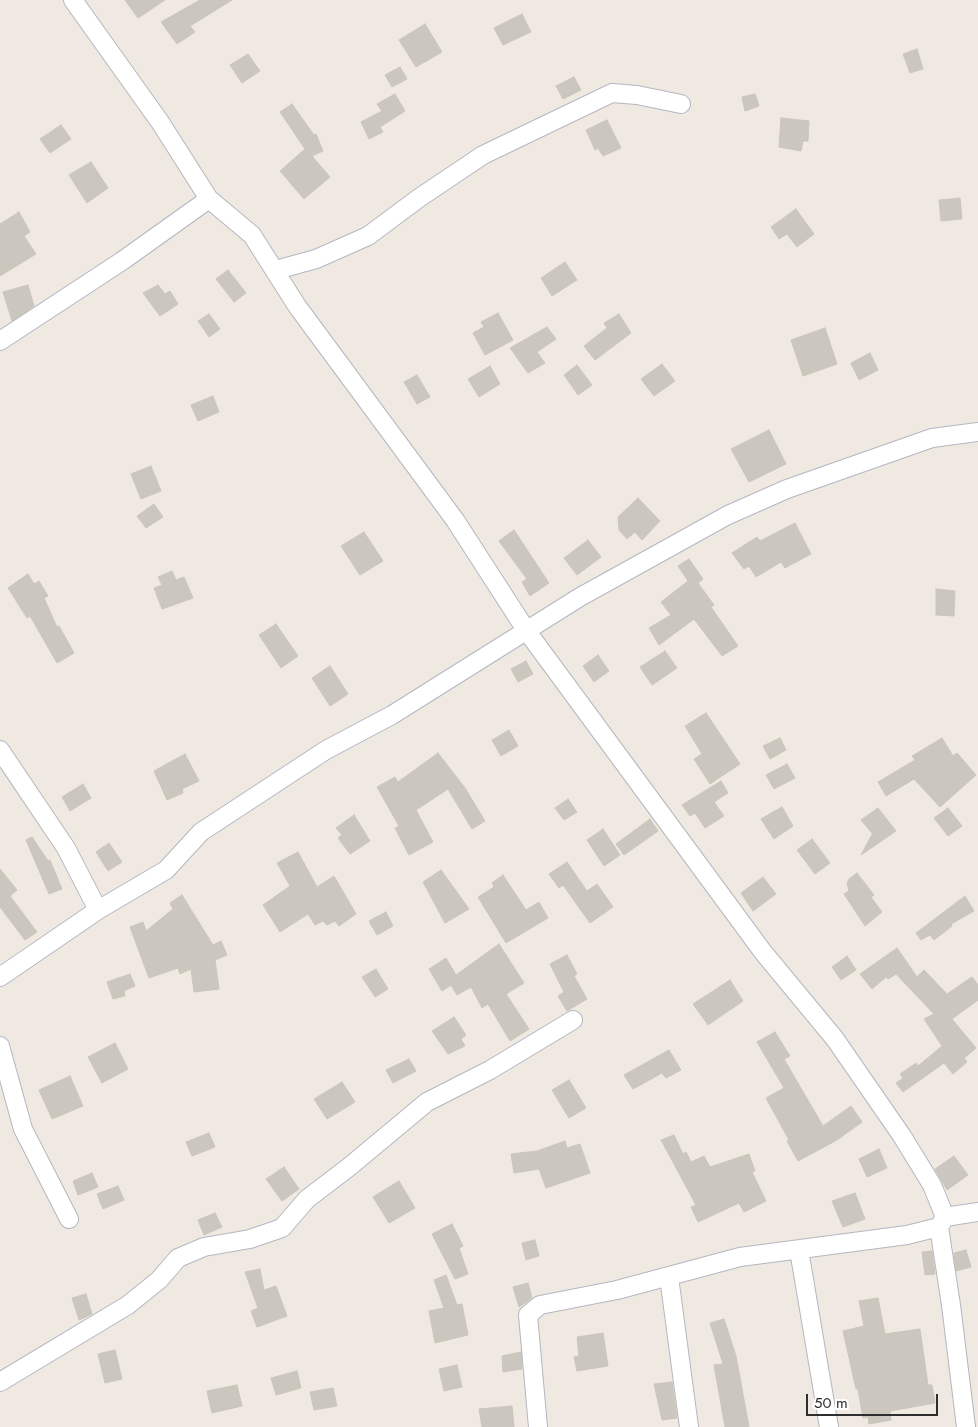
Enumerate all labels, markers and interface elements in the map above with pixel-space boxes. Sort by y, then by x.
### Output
scale bar [808,1384,940,1416]
text: 50 m [814,1392,848,1414]

